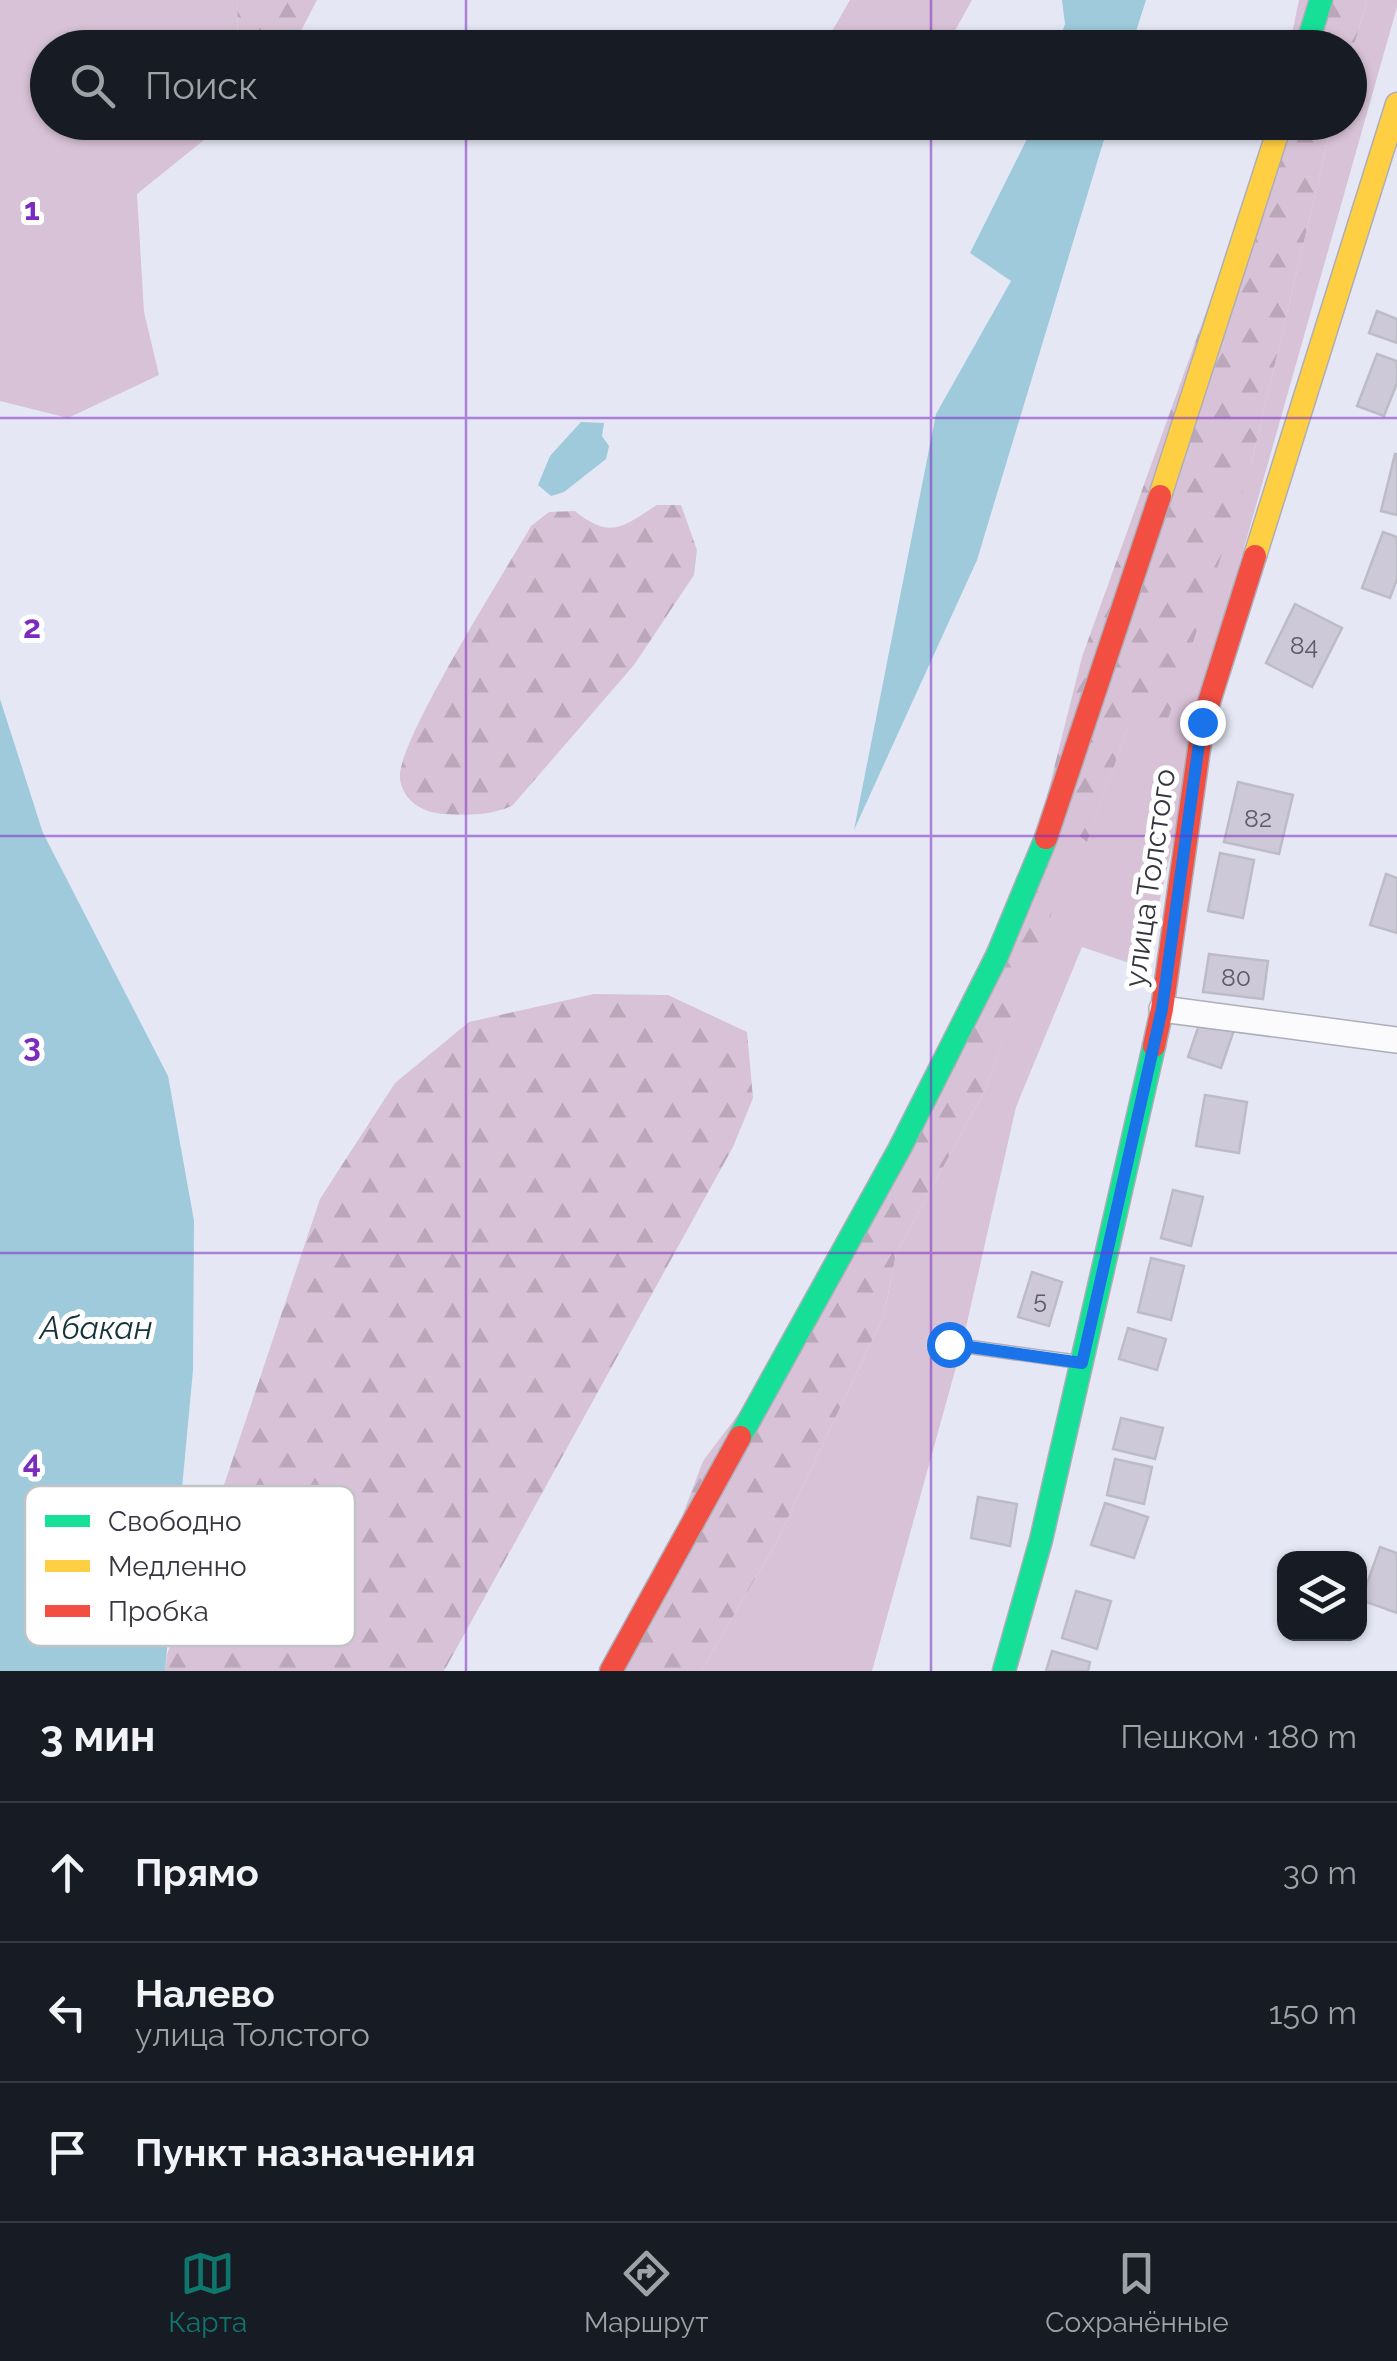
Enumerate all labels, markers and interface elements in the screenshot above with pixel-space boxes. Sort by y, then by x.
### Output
search box [30,30,1367,140]
icon: search [65,58,120,113]
text: Поиск [145,63,258,108]
text: 1 [24,190,40,227]
text: 2 [23,608,41,645]
house number: 84 [1290,630,1318,660]
route end [1180,700,1226,746]
street label: улица Толстого [1117,766,1182,989]
house number: 82 [1244,803,1272,833]
house number: 80 [1221,962,1251,992]
text: 3 [23,1026,41,1063]
house number: 5 [1033,1284,1047,1314]
water label: Абакан [38,1309,152,1346]
route start [927,1322,973,1368]
text: 4 [23,1443,41,1480]
legend [25,1486,355,1646]
text: Свободно [108,1505,242,1538]
text: Медленно [108,1550,247,1583]
map controls [1277,1551,1367,1641]
button: layers [1277,1551,1367,1641]
text: Пробка [108,1595,209,1628]
text: 3 мин [40,1712,155,1761]
text: Пешком · 180 m [1120,1718,1357,1755]
icon: ahead [40,1845,95,1900]
text: Прямо [135,1850,259,1895]
text: 30 m [1283,1854,1357,1891]
text: Налево [135,1971,275,2016]
icon: left [40,1985,95,2040]
text: 150 m [1269,1994,1357,2031]
text: улица Толстого [135,2016,370,2053]
icon: arrive [40,2125,95,2180]
text: Пункт назначения [135,2130,476,2175]
tab: Карта [168,2246,247,2339]
tab: Маршрут [584,2246,709,2339]
tab: Сохранённые [1045,2246,1229,2339]

